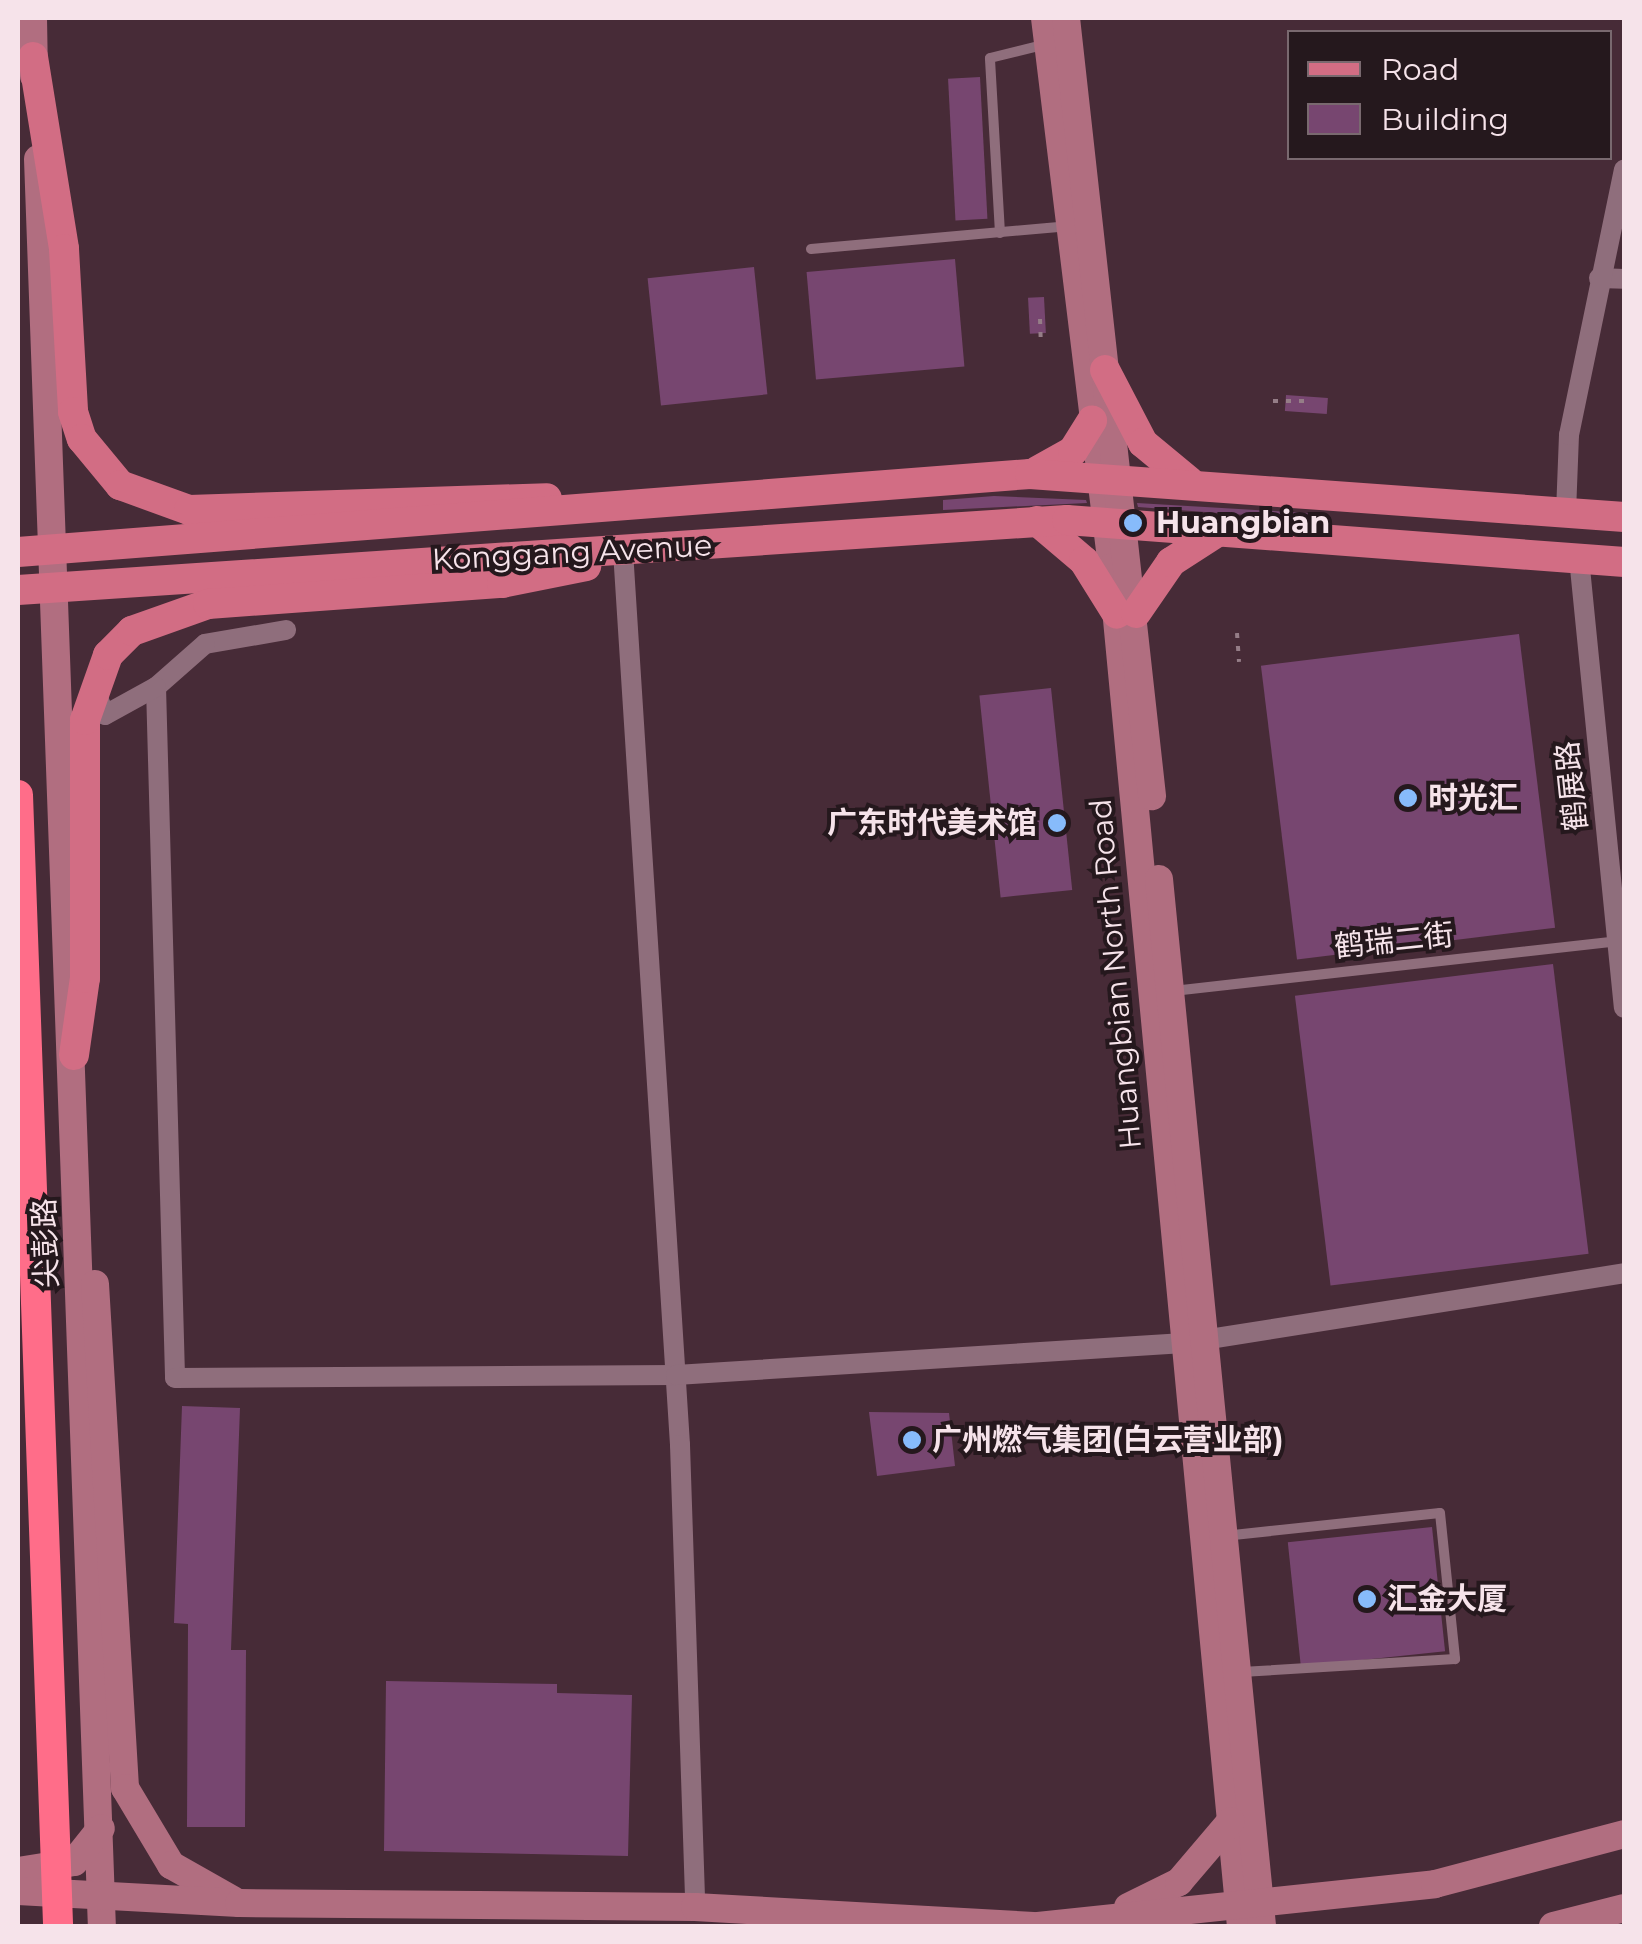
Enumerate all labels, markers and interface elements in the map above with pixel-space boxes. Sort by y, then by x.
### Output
legend [1287,30,1612,160]
text: Road [1381,51,1459,88]
text: Building [1381,101,1509,138]
place label: Huangbian [1156,505,1330,541]
marker: Huangbian [1120,510,1146,536]
street label: Konggang Avenue [431,528,713,578]
street label: 鹤展路 [1549,739,1595,833]
place label: 时光汇 [1428,780,1518,816]
marker: 时光汇 [1397,787,1419,809]
street label: Huangbian North Road [1083,797,1149,1151]
place label: 广东时代美术馆 [827,805,1037,841]
marker: 广东时代美术馆 [1046,812,1068,834]
street label: 鹤瑞二街 [1332,917,1456,965]
street label: 尖彭路 [26,1197,66,1289]
place label: 广州燃气集团(白云营业部) [932,1422,1283,1458]
marker: 广州燃气集团(白云营业部) [901,1429,923,1451]
place label: 汇金大厦 [1387,1581,1507,1617]
marker: 汇金大厦 [1356,1588,1378,1610]

